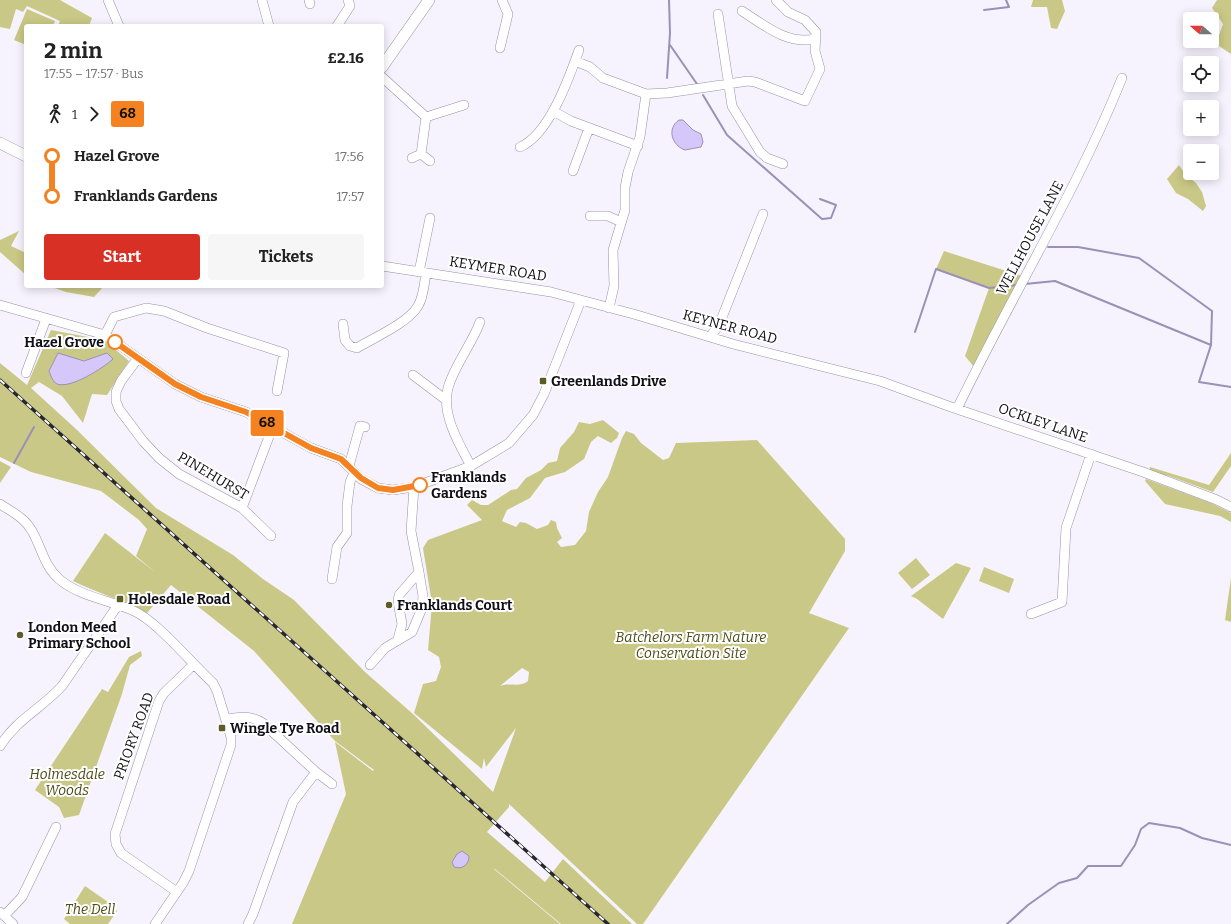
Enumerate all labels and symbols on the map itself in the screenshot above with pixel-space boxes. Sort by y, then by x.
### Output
north arrow [1183,12,1219,48]
street label: WELLHOUSE LANE [993,178,1067,298]
street label: KEYMER ROAD [448,253,548,285]
street label: KEYNER ROAD [681,306,779,348]
place label: Hazel Grove [24,334,104,351]
marker: Hazel Grove [107,334,123,350]
place label: Greenlands Drive [551,373,667,390]
marker: Greenlands Drive [538,376,548,386]
street label: OCKLEY LANE [996,400,1090,446]
line badge: 68 [249,410,285,436]
street label: PINEHURST [175,448,251,504]
place label: Franklands Gardens [431,469,507,502]
marker: Franklands Gardens [412,477,428,493]
place label: Holesdale Road [128,591,231,608]
marker: Holesdale Road [115,594,125,604]
place label: Franklands Court [397,597,513,614]
marker: Franklands Court [384,600,394,610]
place label: London Meed Primary School [28,619,131,652]
park label: Batchelors Farm Nature Conservation Site [616,629,766,662]
marker: London Meed Primary School [15,630,25,640]
street label: PRIORY ROAD [110,690,158,782]
place label: Wingle Tye Road [230,720,340,737]
marker: Wingle Tye Road [217,723,227,733]
park label: Holmesdale Woods [29,766,105,799]
park label: The Dell [65,901,115,918]

